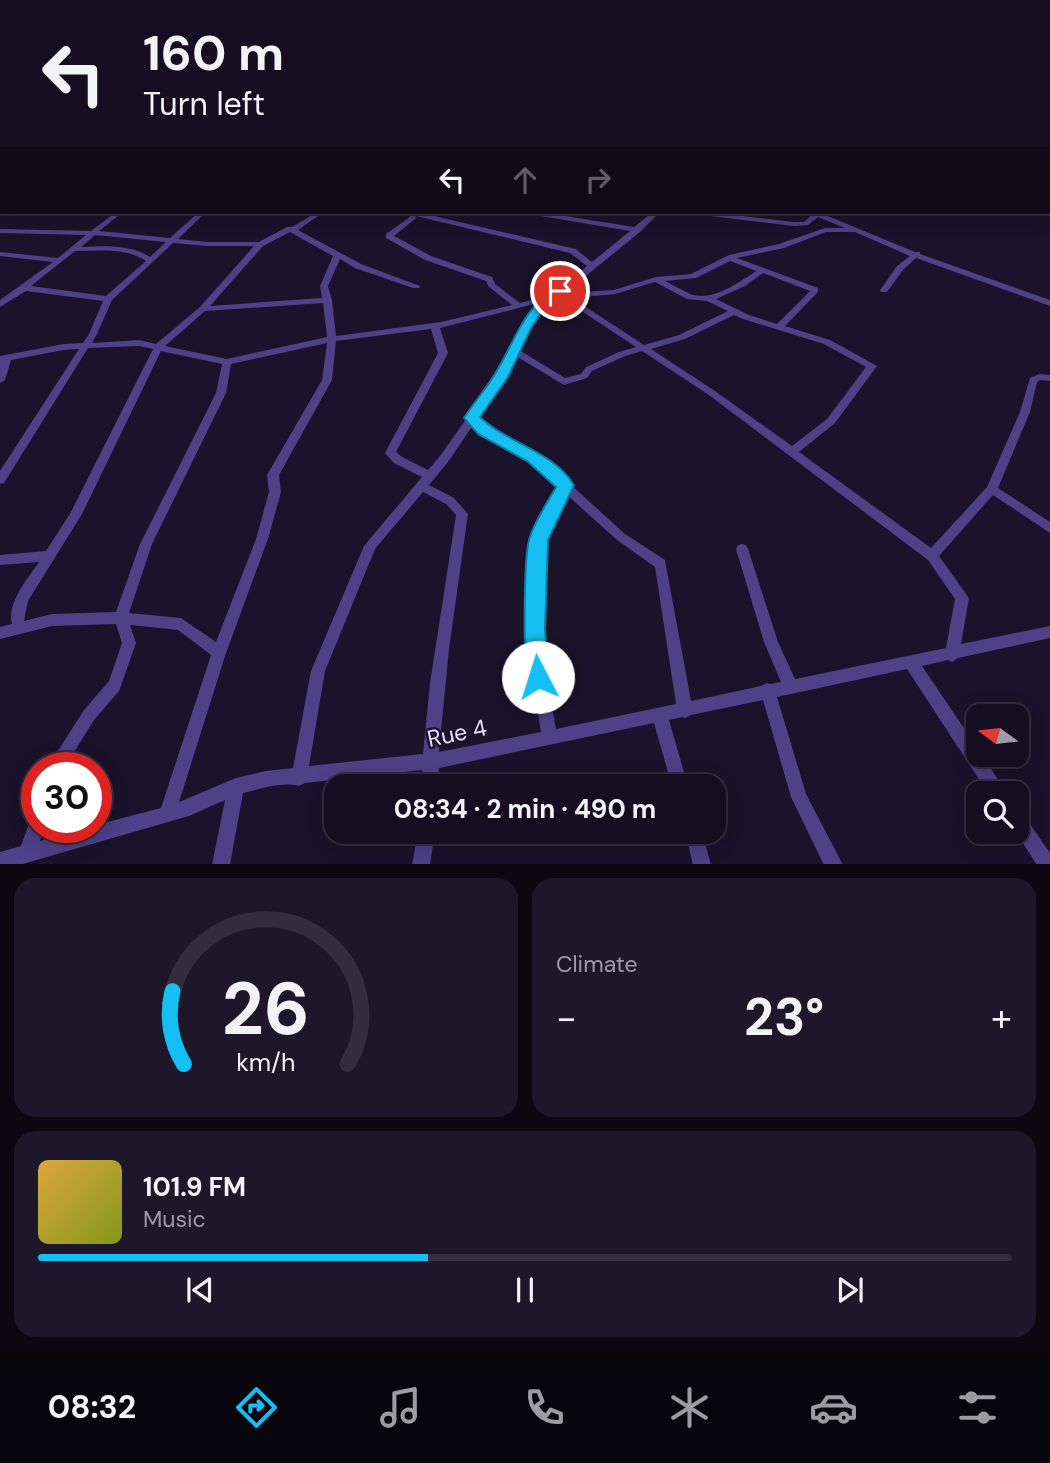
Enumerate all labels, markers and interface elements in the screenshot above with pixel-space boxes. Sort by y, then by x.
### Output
text: 160 m [143,21,284,85]
icon: left [28,28,119,119]
text: Turn left [143,83,265,125]
icon: left [433,161,471,199]
icon: ahead [506,161,544,199]
icon: right [579,161,617,199]
pin [530,261,590,321]
icon: arrive [541,272,579,310]
position arrow [501,640,575,714]
north arrow [966,704,1029,766]
map controls [966,704,1029,844]
street label: Rue 4 [425,712,489,754]
speed limit sign: 30 [21,752,112,843]
button: search [966,781,1029,844]
text: 08:34 · 2 min · 490 m [394,792,656,826]
text: Climate [556,949,638,979]
text: 26 [222,962,310,1057]
text: 23° [744,983,824,1051]
text: − [556,993,577,1043]
text: + [991,993,1012,1043]
text: km/h [236,1045,296,1078]
text: 101.9 FM [143,1170,246,1204]
text: Music [143,1204,206,1234]
icon: previous [181,1271,219,1309]
icon: pause [506,1271,544,1309]
icon: next [831,1271,869,1309]
icon: directions [232,1383,281,1432]
icon: music [376,1383,425,1432]
icon: phone [520,1383,569,1432]
icon: climate [665,1383,714,1432]
icon: car [809,1383,858,1432]
icon: filters [953,1383,1002,1432]
text: 08:32 [48,1386,136,1428]

